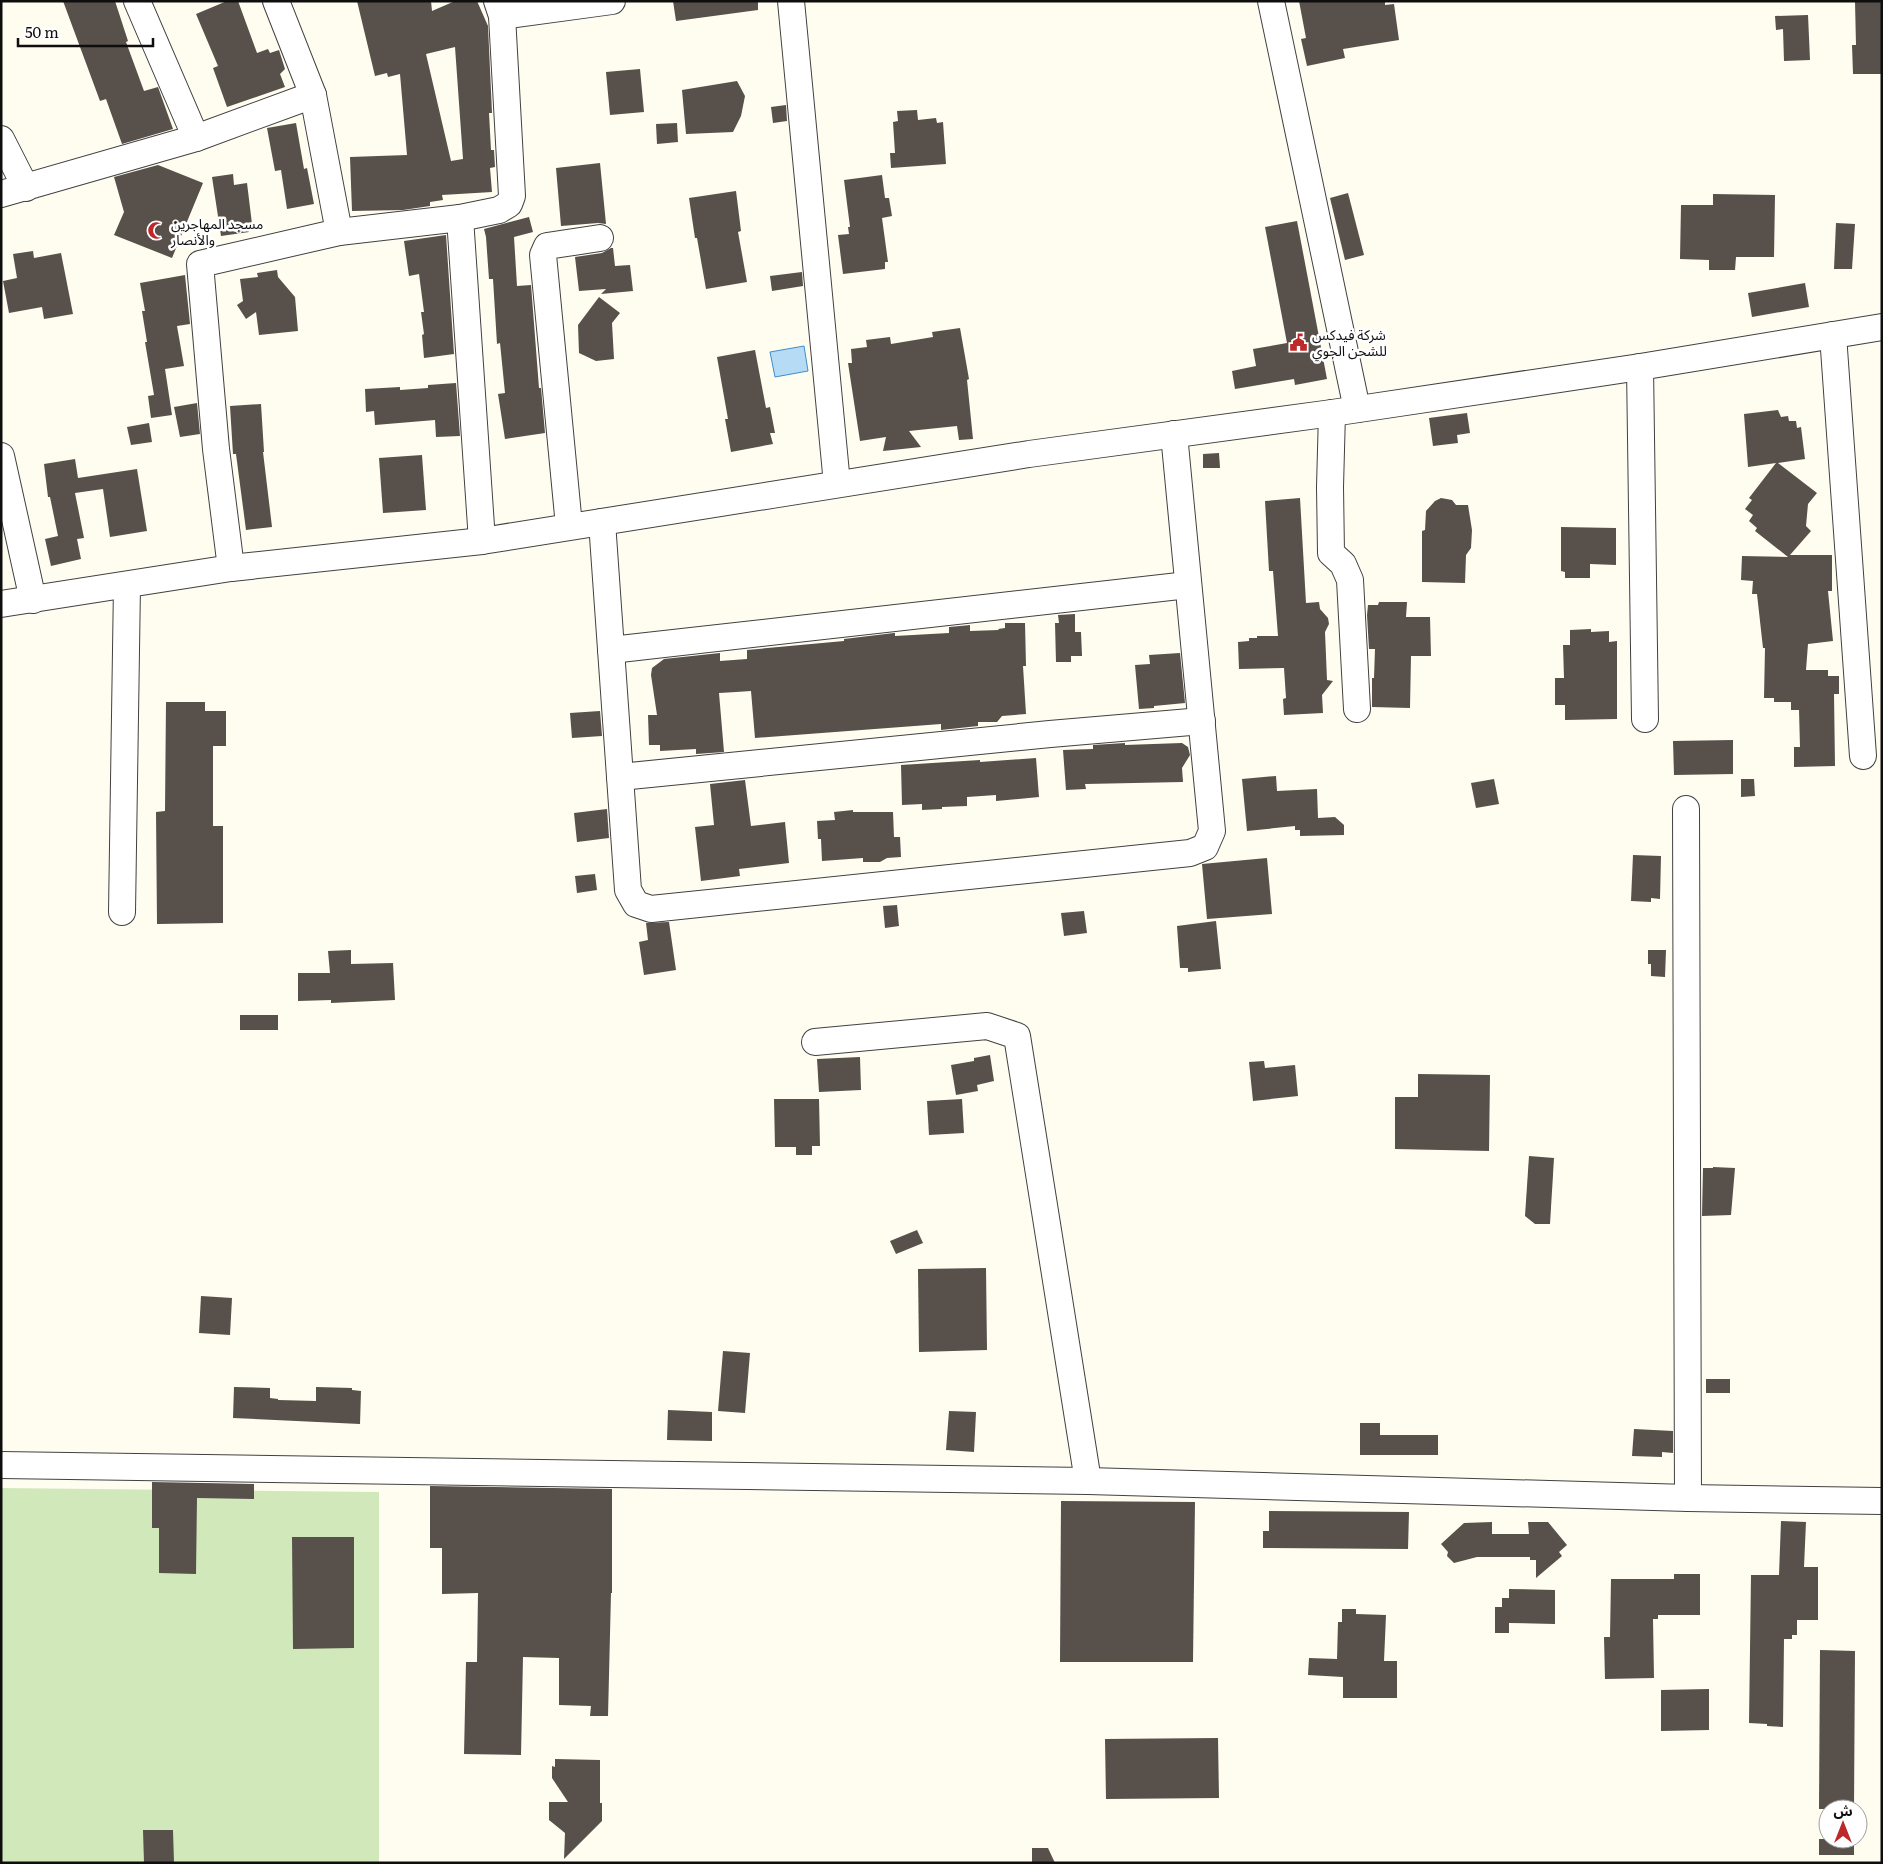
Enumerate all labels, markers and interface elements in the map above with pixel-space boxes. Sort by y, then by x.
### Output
scale bar [18,15,152,47]
text: 50 m [25,20,59,43]
place label: مسجد المهاجرين والأنصار [170,213,263,249]
mosque icon: مسجد المهاجرين والأنصار [147,221,167,241]
place label: شركة فيدكس للشحن الجوي [1312,324,1387,362]
public building icon: شركة فيدكس للشحن الجوي [1288,332,1308,352]
north arrow [1818,1799,1868,1849]
text: ش [1833,1800,1853,1820]

